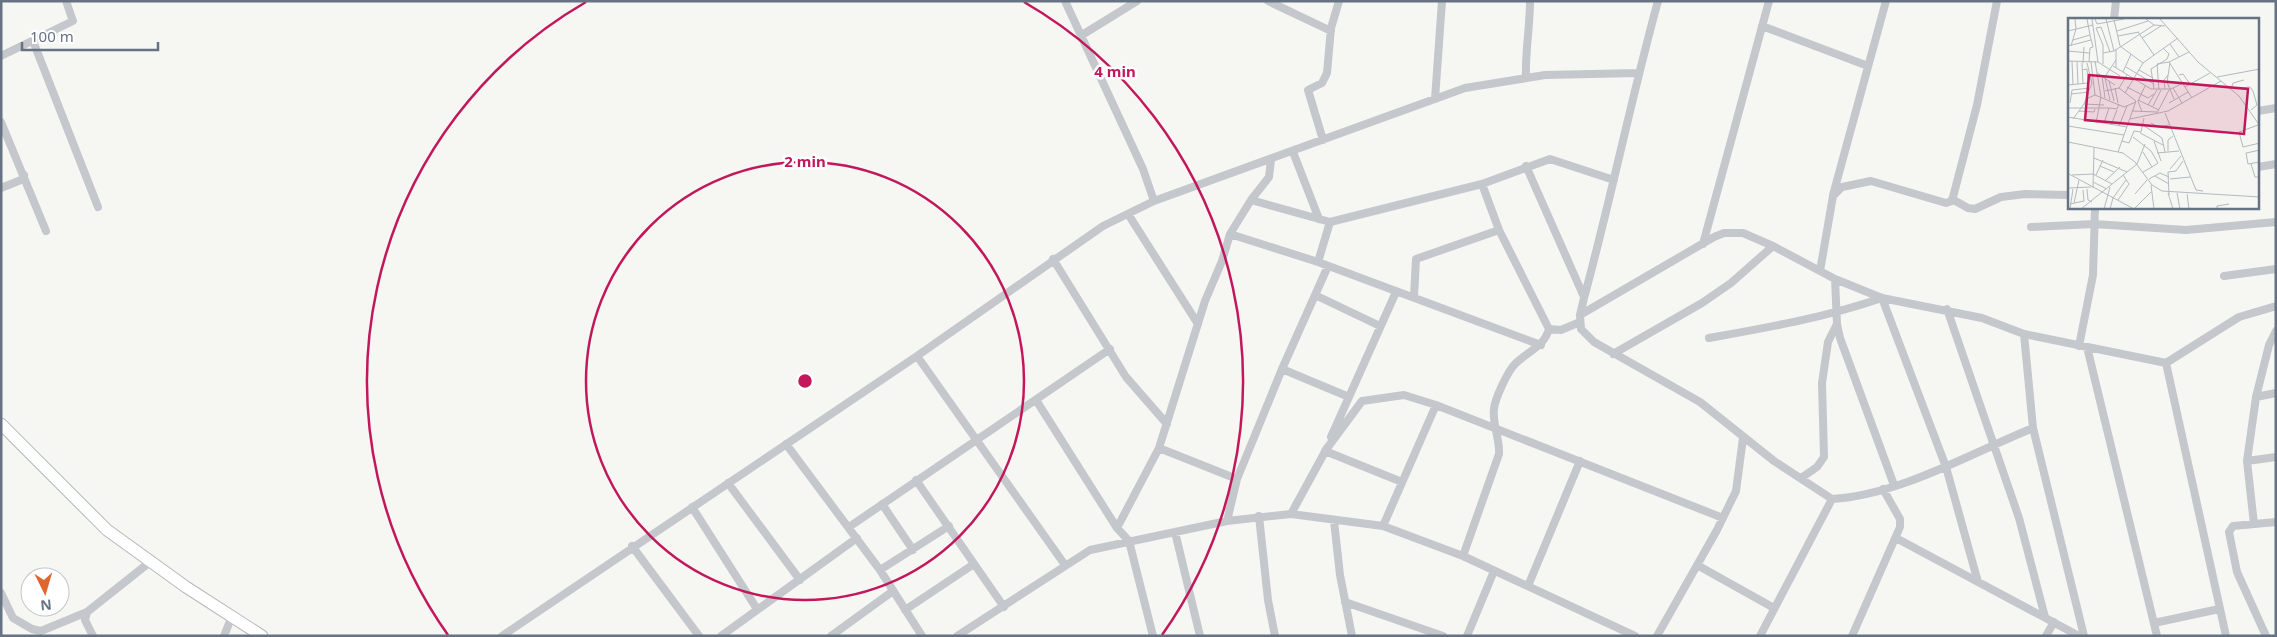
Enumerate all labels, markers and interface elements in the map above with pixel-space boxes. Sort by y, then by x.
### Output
inset map [2068,18,2260,209]
scale bar [22,20,159,52]
text: 100 m [30,26,74,46]
text: 4 min [1094,61,1136,81]
text: 2 min [784,151,826,171]
centre of rings [796,372,814,390]
north arrow [20,567,70,617]
text: N [40,595,53,615]

